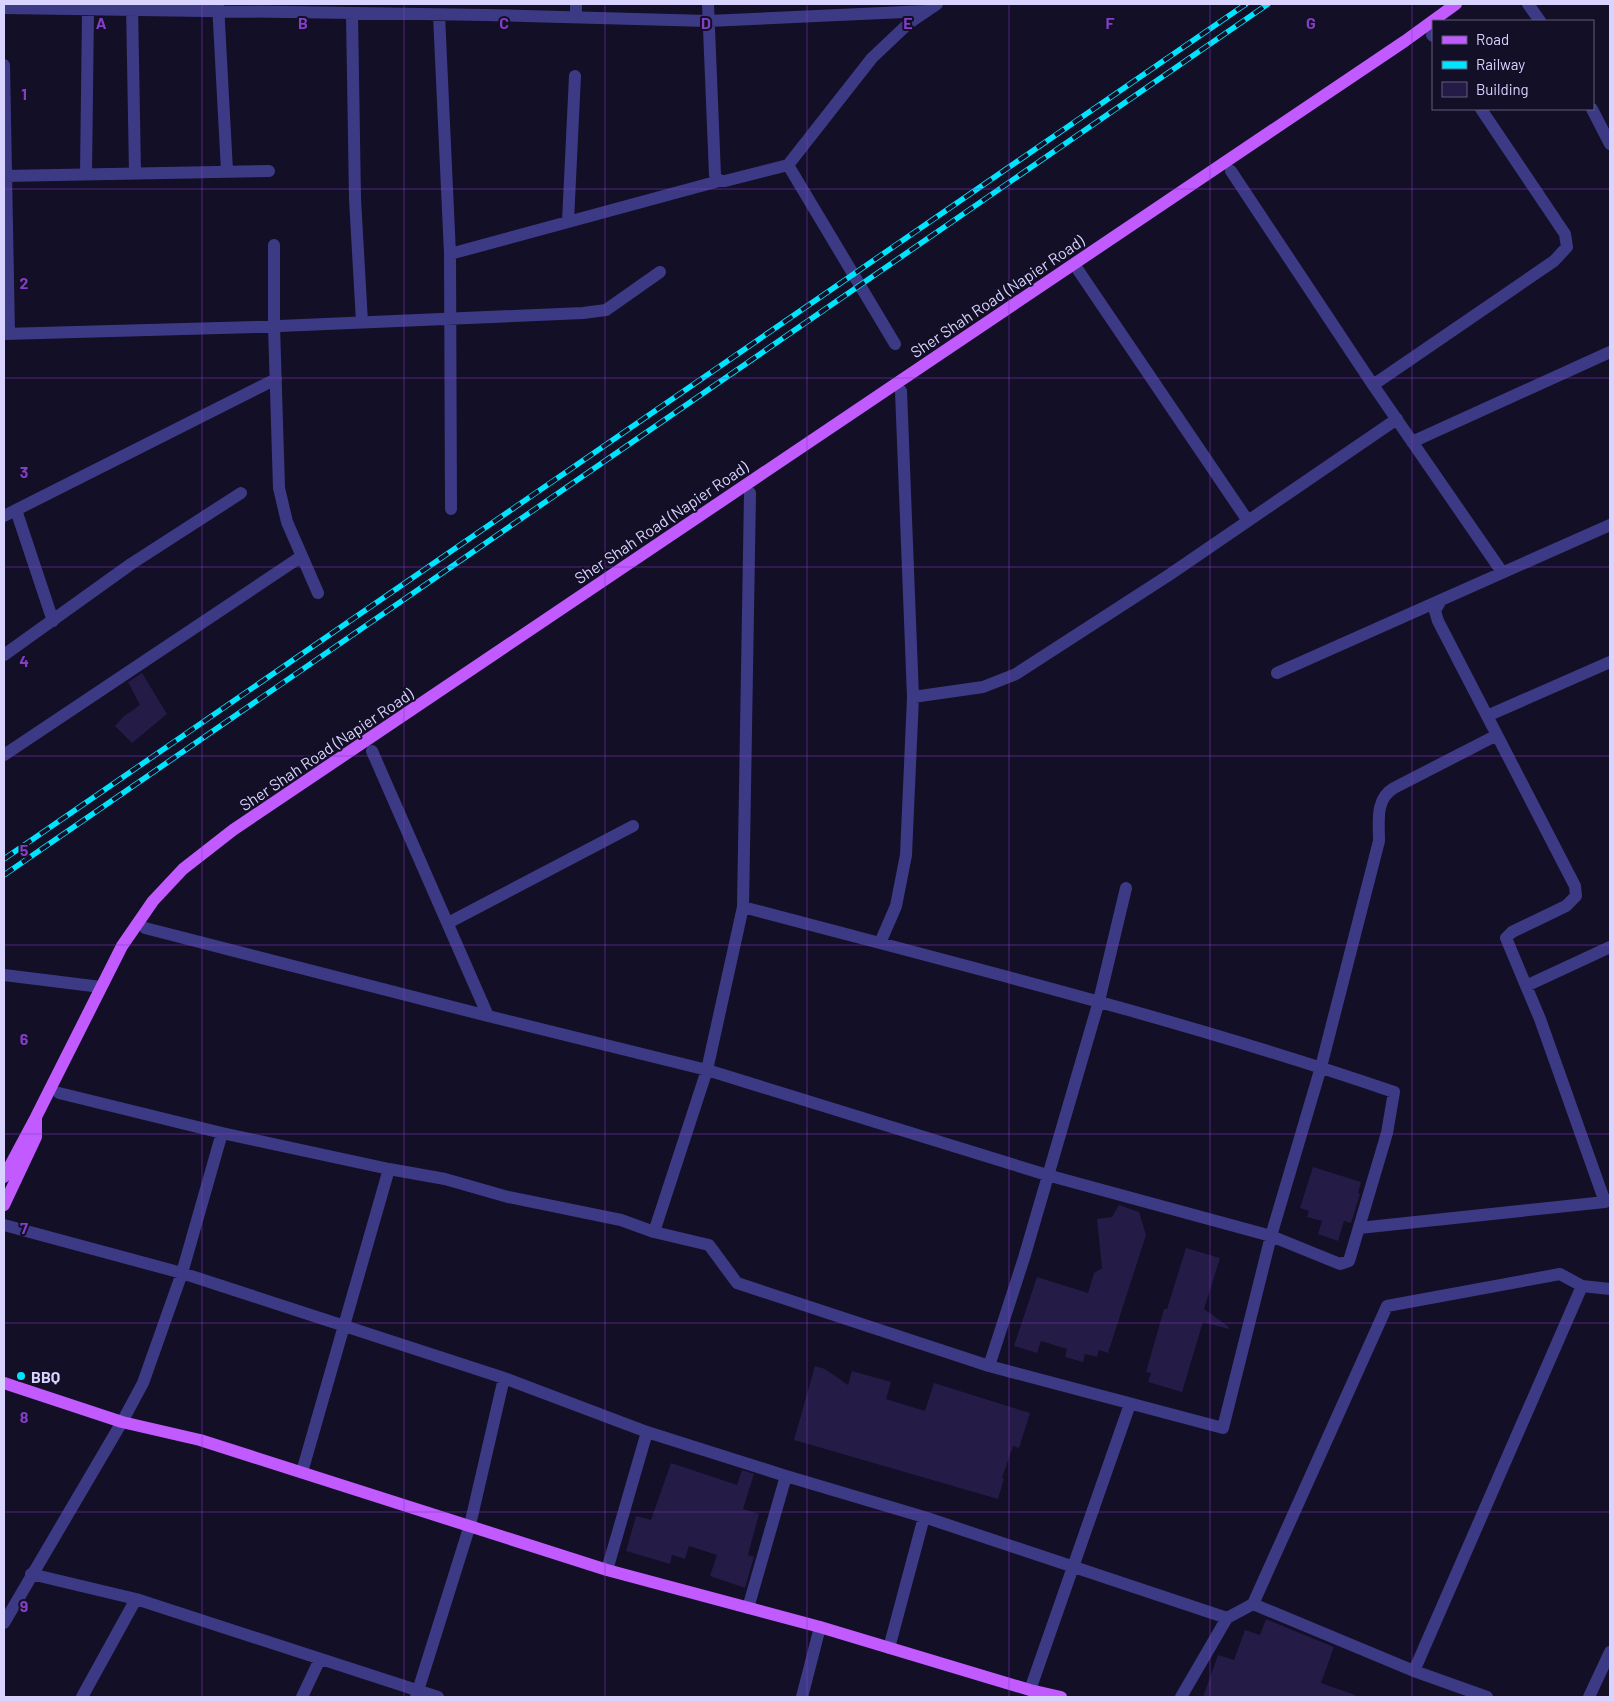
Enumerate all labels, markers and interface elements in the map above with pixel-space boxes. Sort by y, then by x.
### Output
text: A [96,13,107,32]
text: B [298,13,308,32]
text: C [499,13,509,32]
text: D [701,13,711,32]
text: E [903,13,913,32]
text: F [1106,13,1115,32]
text: G [1306,13,1316,32]
legend [1432,20,1594,110]
text: Road [1476,30,1509,48]
text: Railway [1476,55,1525,73]
text: Building [1476,80,1529,98]
text: 1 [21,84,27,103]
street label: Sher Shah Road (Napier Road) [907,230,1088,361]
text: 2 [20,273,29,292]
street label: Sher Shah Road (Napier Road) [571,456,752,587]
text: 3 [20,462,28,481]
text: 4 [19,651,29,670]
street label: Sher Shah Road (Napier Road) [236,683,417,814]
text: 5 [20,840,29,859]
text: 6 [20,1029,29,1048]
text: 7 [20,1218,28,1237]
place label: BBQ [31,1367,60,1386]
marker: BBQ [15,1370,27,1382]
text: 8 [20,1407,29,1426]
text: 9 [20,1596,28,1615]

